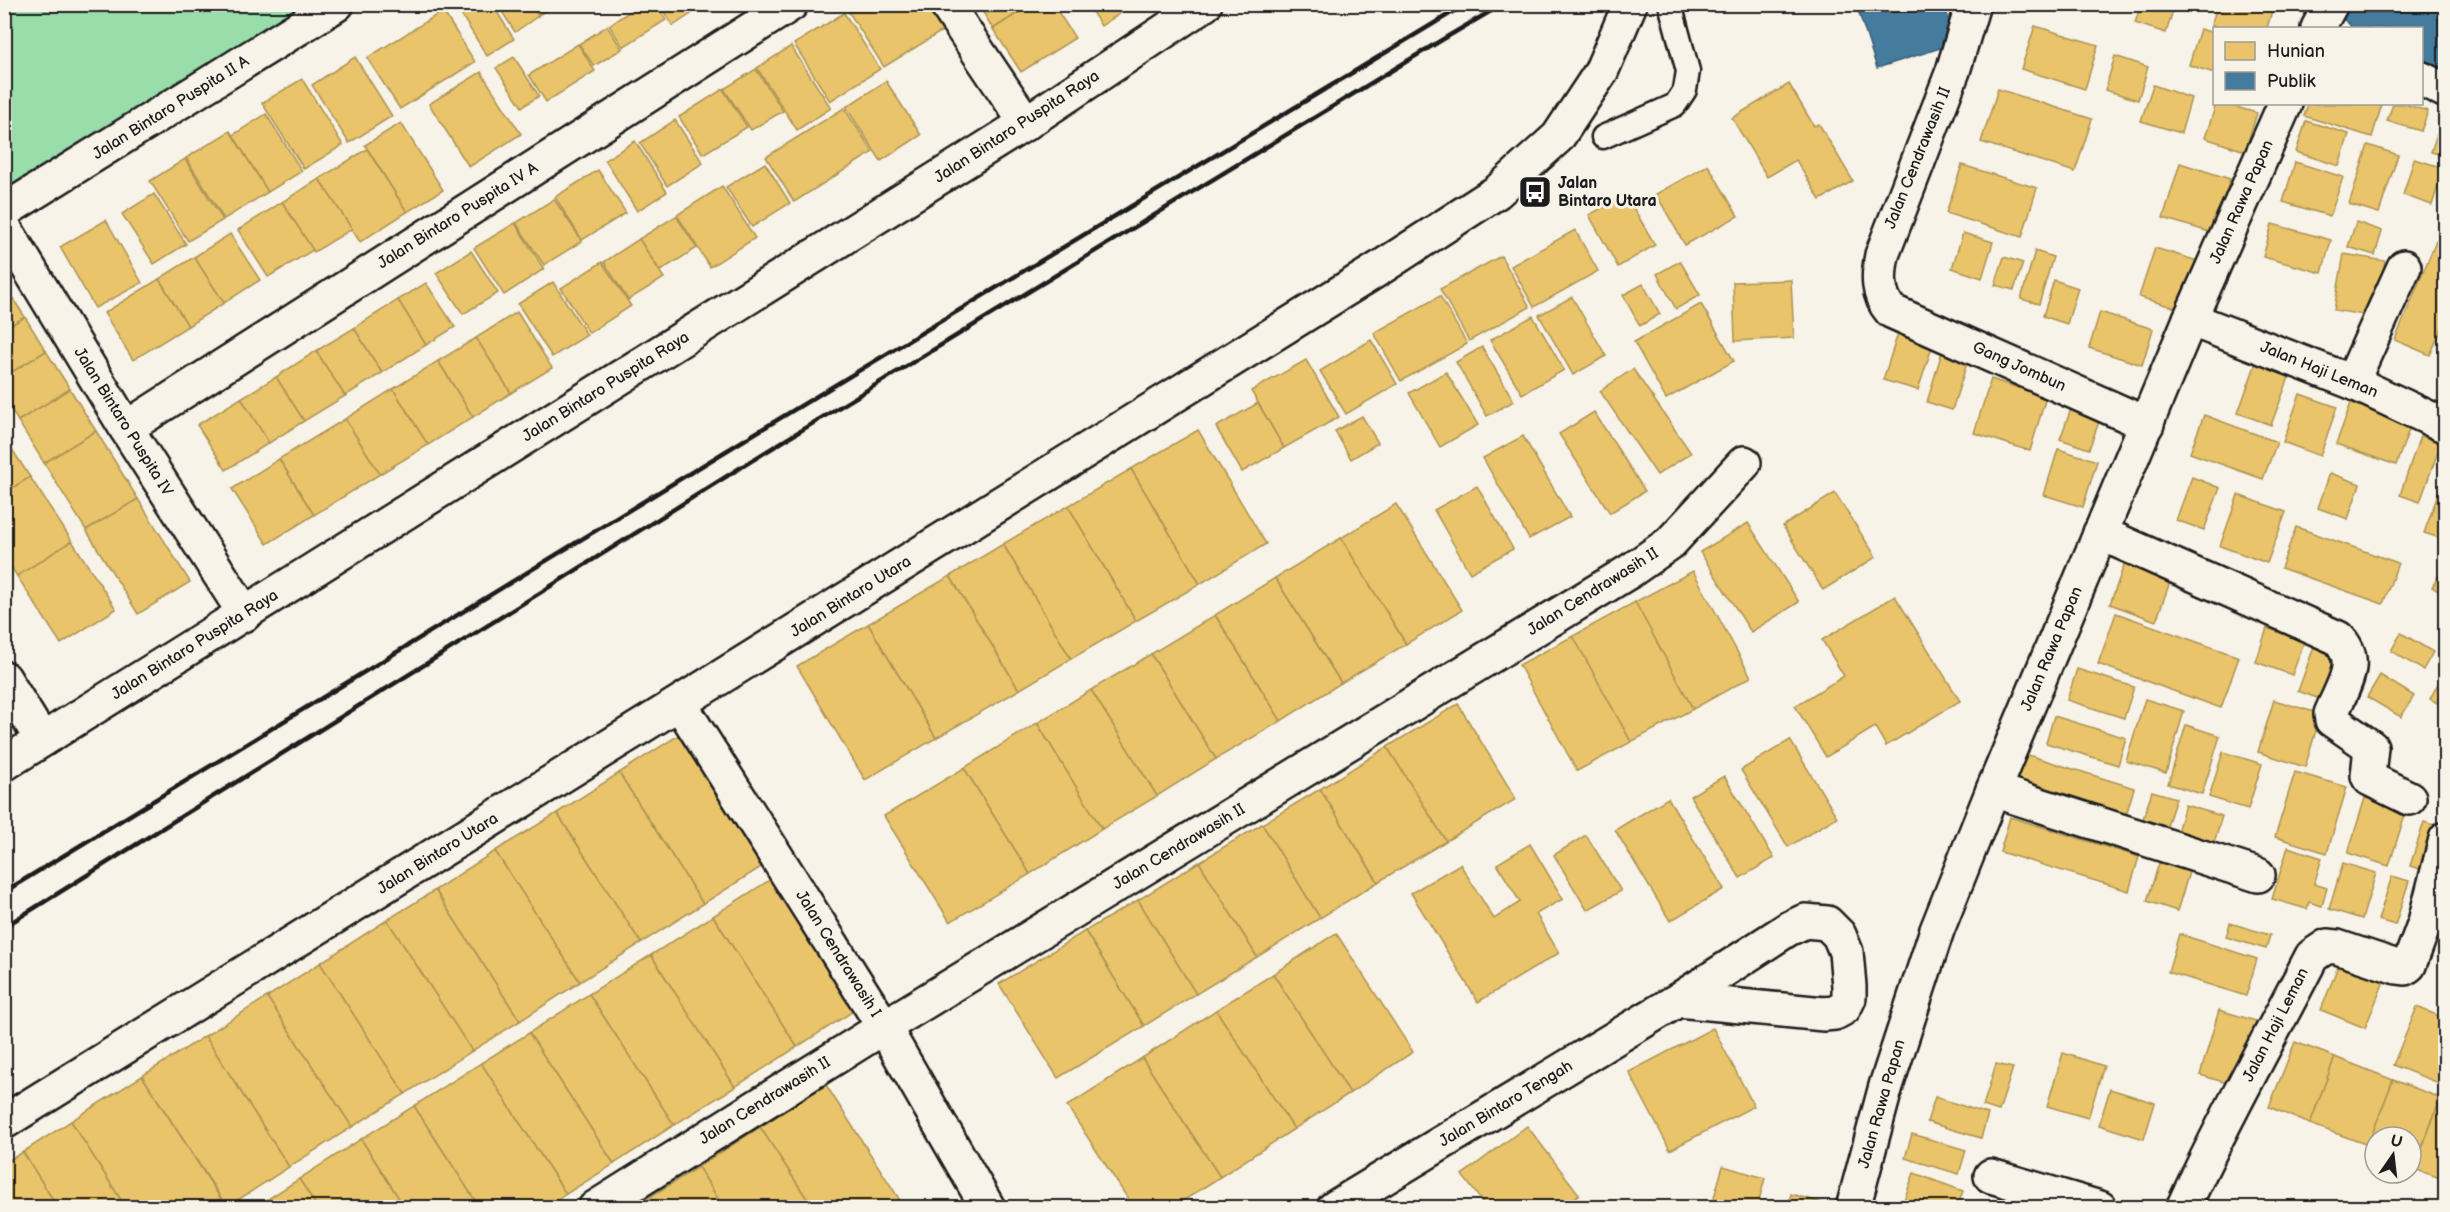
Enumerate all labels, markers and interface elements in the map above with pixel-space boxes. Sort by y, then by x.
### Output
legend [2213,27,2423,105]
text: Hunian [2267,41,2325,62]
street label: Jalan Bintaro Puspita II A [89,52,253,164]
street label: Jalan Bintaro Puspita Raya [931,66,1103,188]
text: Publik [2267,71,2316,92]
street label: Jalan Cendrawasih II [1881,84,1955,232]
street label: Jalan Rawa Papan [2206,137,2278,267]
street label: Jalan Bintaro Puspita IV A [374,159,542,273]
bus stop icon: Jalan Bintaro Utara [1517,174,1553,210]
place label: Jalan Bintaro Utara [1558,174,1657,211]
street label: Jalan Bintaro Puspita Raya [519,328,693,446]
street label: Gang Jombun [1969,338,2069,396]
street label: Jalan Haji Leman [2257,338,2381,402]
street label: Jalan Bintaro Puspita IV [69,344,177,500]
street label: Jalan Cendrawasih II [1524,544,1662,640]
street label: Jalan Bintaro Utara [787,552,915,642]
street label: Jalan Rawa Papan [2017,584,2087,714]
street label: Jalan Bintaro Puspita Raya [108,586,282,704]
street label: Jalan Cendrawasih II [1109,800,1249,894]
street label: Jalan Bintaro Utara [374,809,502,899]
street label: Jalan Cendrawasih I [791,887,885,1021]
street label: Jalan Haji Leman [2239,965,2313,1085]
street label: Jalan Rawa Papan [1855,1037,1909,1171]
street label: Jalan Cendrawasih II [696,1053,834,1149]
street label: Jalan Bintaro Tengah [1436,1057,1576,1151]
north arrow [2363,1125,2423,1185]
text: U [2388,1131,2404,1152]

